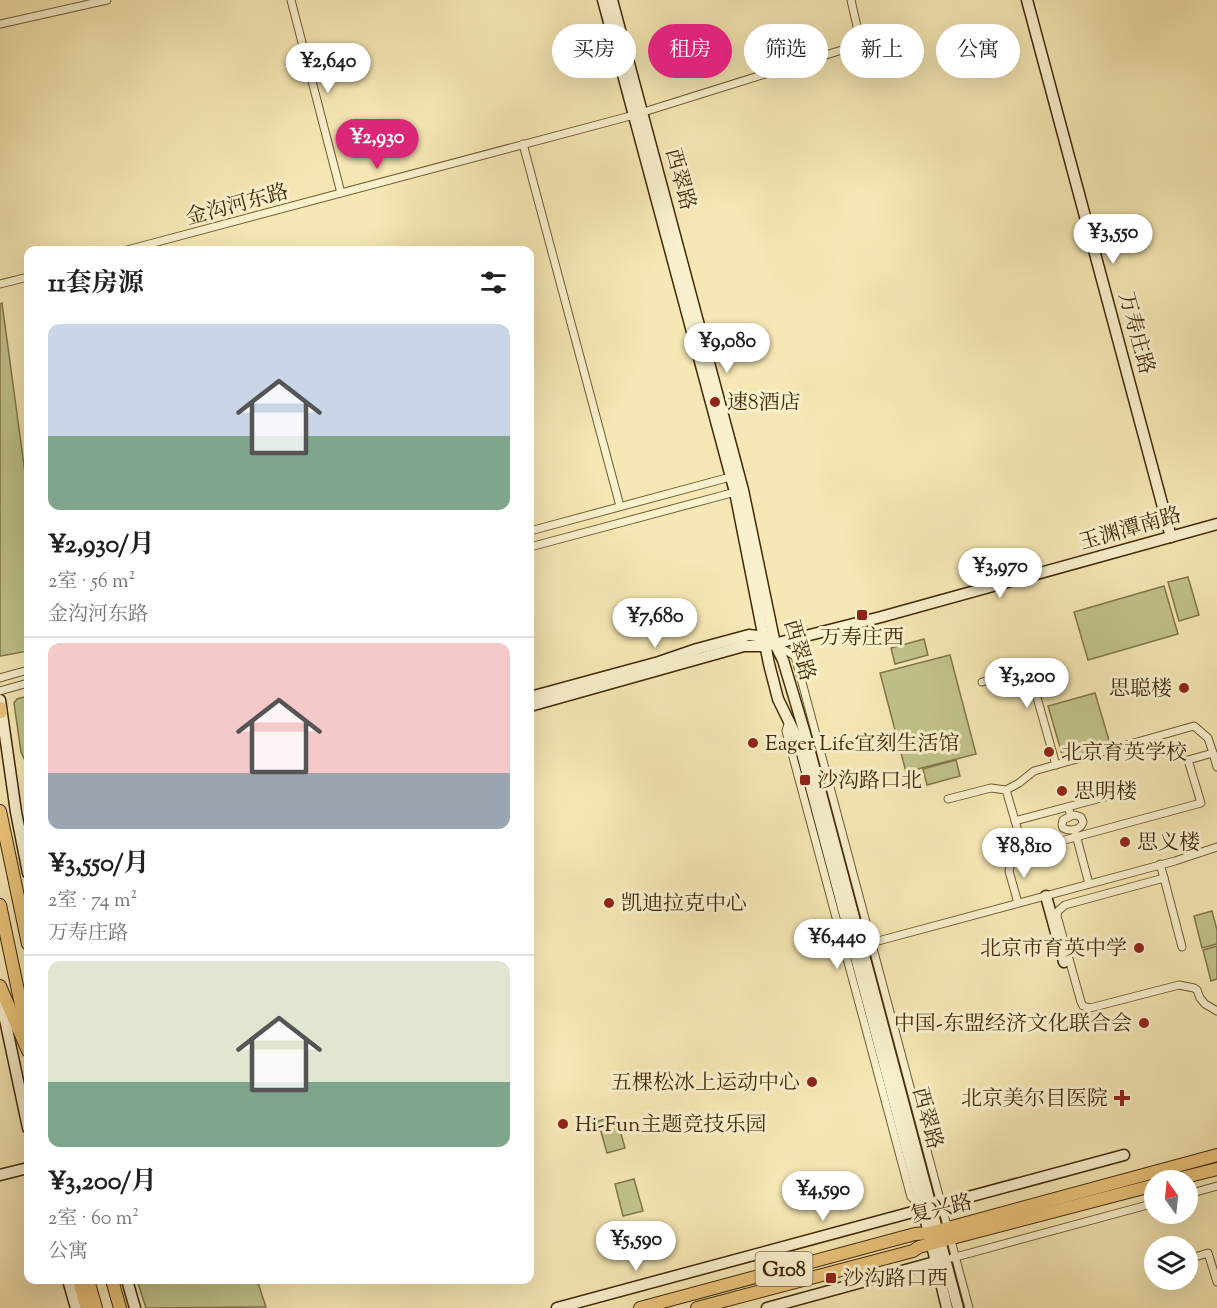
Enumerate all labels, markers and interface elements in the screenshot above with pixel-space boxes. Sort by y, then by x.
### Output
chip: 买房 [552,24,636,78]
chip: 租房 [648,24,732,78]
chip: 筛选 [744,24,828,78]
chip: 新上 [840,24,924,78]
chip: 公寓 [936,24,1020,78]
pin: ¥2,640 [279,43,377,94]
text: ¥2,640 [300,48,356,77]
pin: ¥2,930 [328,119,426,170]
text: ¥2,930 [350,124,404,153]
street label: 西翠路 [656,145,702,214]
street label: 金沟河东路 [183,178,292,234]
pin: ¥3,550 [1064,214,1162,265]
text: ¥3,550 [1088,219,1138,248]
text: 11套房源 [48,266,144,303]
icon: filters [477,266,510,299]
street label: 万寿庄路 [1110,289,1160,378]
pin: ¥9,080 [678,323,776,374]
text: ¥9,080 [698,328,756,357]
icon: home [225,363,333,471]
place label: 速8酒店 [727,389,801,419]
marker: 速8酒店 [708,395,722,409]
street label: 玉渊潭南路 [1076,501,1185,559]
text: ¥2,930/月 [48,527,155,564]
pin: ¥3,970 [951,548,1049,599]
text: ¥3,970 [972,553,1028,582]
text: 2室 · 56 m² [48,568,135,597]
pin: ¥7,680 [606,598,704,649]
text: 金沟河东路 [48,601,148,630]
text: ¥7,680 [626,603,684,632]
marker: 万寿庄西 [855,608,869,622]
street label: 西翠路 [775,616,821,685]
place label: 万寿庄西 [820,624,904,654]
pin: ¥3,200 [978,658,1076,709]
text: ¥3,200 [999,663,1055,692]
place label: 思聪楼 [1109,675,1172,705]
marker: 思聪楼 [1177,681,1191,695]
icon: home [225,682,333,790]
place label: Eager Life宜刻生活馆 [765,730,960,760]
marker: Eager Life宜刻生活馆 [746,736,760,750]
place label: 北京育英学校 [1061,739,1187,769]
marker: 北京育英学校 [1042,745,1056,759]
place label: 沙沟路口北 [817,767,922,797]
marker: 沙沟路口北 [798,773,812,787]
place label: 思明楼 [1074,778,1137,808]
marker: 思明楼 [1055,784,1069,798]
pin: ¥8,810 [975,828,1073,879]
place label: 思义楼 [1137,829,1200,859]
text: ¥8,810 [996,833,1052,862]
marker: 思义楼 [1118,835,1132,849]
text: ¥3,550/月 [48,846,150,883]
text: 2室 · 74 m² [48,887,137,916]
place label: 凯迪拉克中心 [621,890,747,920]
marker: 凯迪拉克中心 [602,896,616,910]
pin: ¥6,440 [788,919,886,970]
text: 万寿庄路 [48,920,128,949]
text: ¥6,440 [808,924,866,953]
place label: 北京市育英中学 [980,935,1127,965]
marker: 北京市育英中学 [1132,941,1146,955]
icon: home [225,1000,333,1108]
place label: 中国-东盟经济文化联合会 [894,1010,1132,1040]
marker: 中国-东盟经济文化联合会 [1137,1016,1151,1030]
place label: 五棵松冰上运动中心 [611,1069,800,1099]
marker: 五棵松冰上运动中心 [805,1075,819,1089]
street label: 西翠路 [903,1084,949,1153]
place label: 北京美尔目医院 [961,1085,1108,1115]
marker: 北京美尔目医院 [1113,1089,1131,1107]
place label: Hi-Fun主题竞技乐园 [575,1111,766,1141]
marker: Hi-Fun主题竞技乐园 [556,1117,570,1131]
text: ¥3,200/月 [48,1164,157,1201]
north arrow [1144,1170,1198,1224]
map controls [1144,1170,1198,1290]
pin: ¥4,590 [774,1171,872,1222]
text: ¥4,590 [796,1176,850,1205]
street label: 复兴路 [907,1188,976,1232]
text: 2室 · 60 m² [48,1205,139,1234]
pin: ¥5,590 [587,1221,685,1272]
text: ¥5,590 [610,1226,662,1255]
button: layers [1144,1236,1198,1290]
text: 公寓 [48,1238,88,1267]
road number: G108 [756,1252,812,1286]
place label: 沙沟路口西 [843,1265,948,1295]
marker: 沙沟路口西 [824,1271,838,1285]

